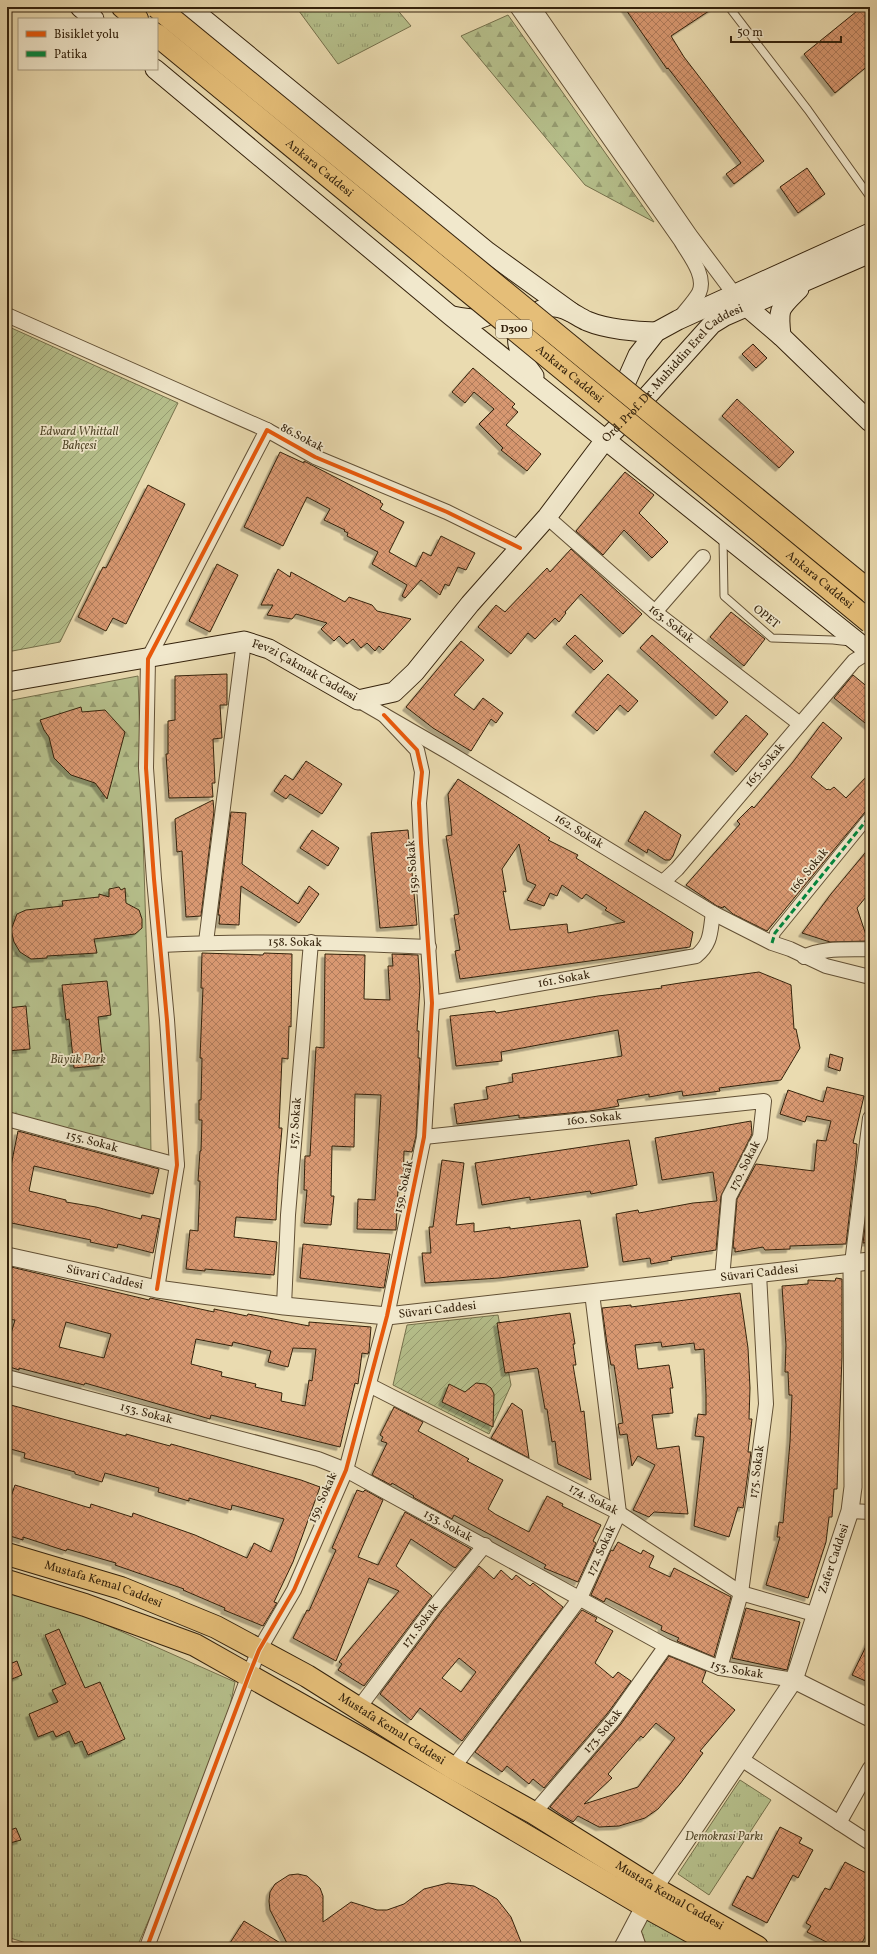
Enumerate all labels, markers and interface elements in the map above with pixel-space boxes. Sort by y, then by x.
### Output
legend [18,18,158,70]
scale bar [731,18,841,44]
text: 50 m [737,25,763,41]
text: Bisiklet yolu [54,27,119,43]
text: Patika [54,47,87,63]
street label: Ankara Caddesi [282,136,357,201]
street label: Ord. Prof. Dr. Muhiddin Erel Caddesi [599,301,746,446]
road number: D300 [496,320,532,338]
street label: Ankara Caddesi [532,342,607,407]
street label: 86.Sokak [278,420,327,456]
park label: Edward Whittall Bahçesi [39,424,119,454]
street label: Ankara Caddesi [782,548,857,613]
street label: 163. Sokak [645,601,698,647]
street label: OPET [749,601,783,633]
street label: Fevzi Çakmak Caddesi [250,636,360,706]
street label: 165. Sokak [742,740,789,791]
street label: 162. Sokak [551,811,607,853]
street label: 159. Sokak [403,839,423,894]
street label: 166. Sokak [786,845,832,897]
street label: 158. Sokak [268,934,322,951]
street label: 161. Sokak [537,967,592,992]
park label: Büyük Park [50,1052,106,1068]
street label: 157. Sokak [286,1096,306,1150]
street label: 160. Sokak [566,1108,623,1130]
street label: 155. Sokak [64,1127,120,1157]
street label: 170. Sokak [726,1138,765,1194]
street label: 159. Sokak [391,1159,417,1215]
street label: Süvari Caddesi [65,1261,145,1294]
street label: Süvari Caddesi [720,1261,800,1286]
street label: Süvari Caddesi [398,1298,478,1323]
street label: 153. Sokak [118,1399,175,1428]
street label: 175. Sokak [746,1444,769,1499]
street label: 159. Sokak [305,1470,341,1526]
street label: 174. Sokak [566,1480,621,1519]
street label: 153. Sokak [420,1506,476,1546]
street label: Zafer Caddesi [815,1521,853,1596]
street label: 172. Sokak [583,1523,620,1579]
street label: Mustafa Kemal Caddesi [42,1558,165,1612]
street label: 171. Sokak [398,1600,443,1651]
street label: 153. Sokak [708,1657,765,1683]
street label: Mustafa Kemal Caddesi [335,1690,448,1769]
street label: 173. Sokak [580,1706,627,1757]
park label: Demokrasi Parkı [685,1829,763,1845]
street label: Mustafa Kemal Caddesi [612,1858,727,1934]

